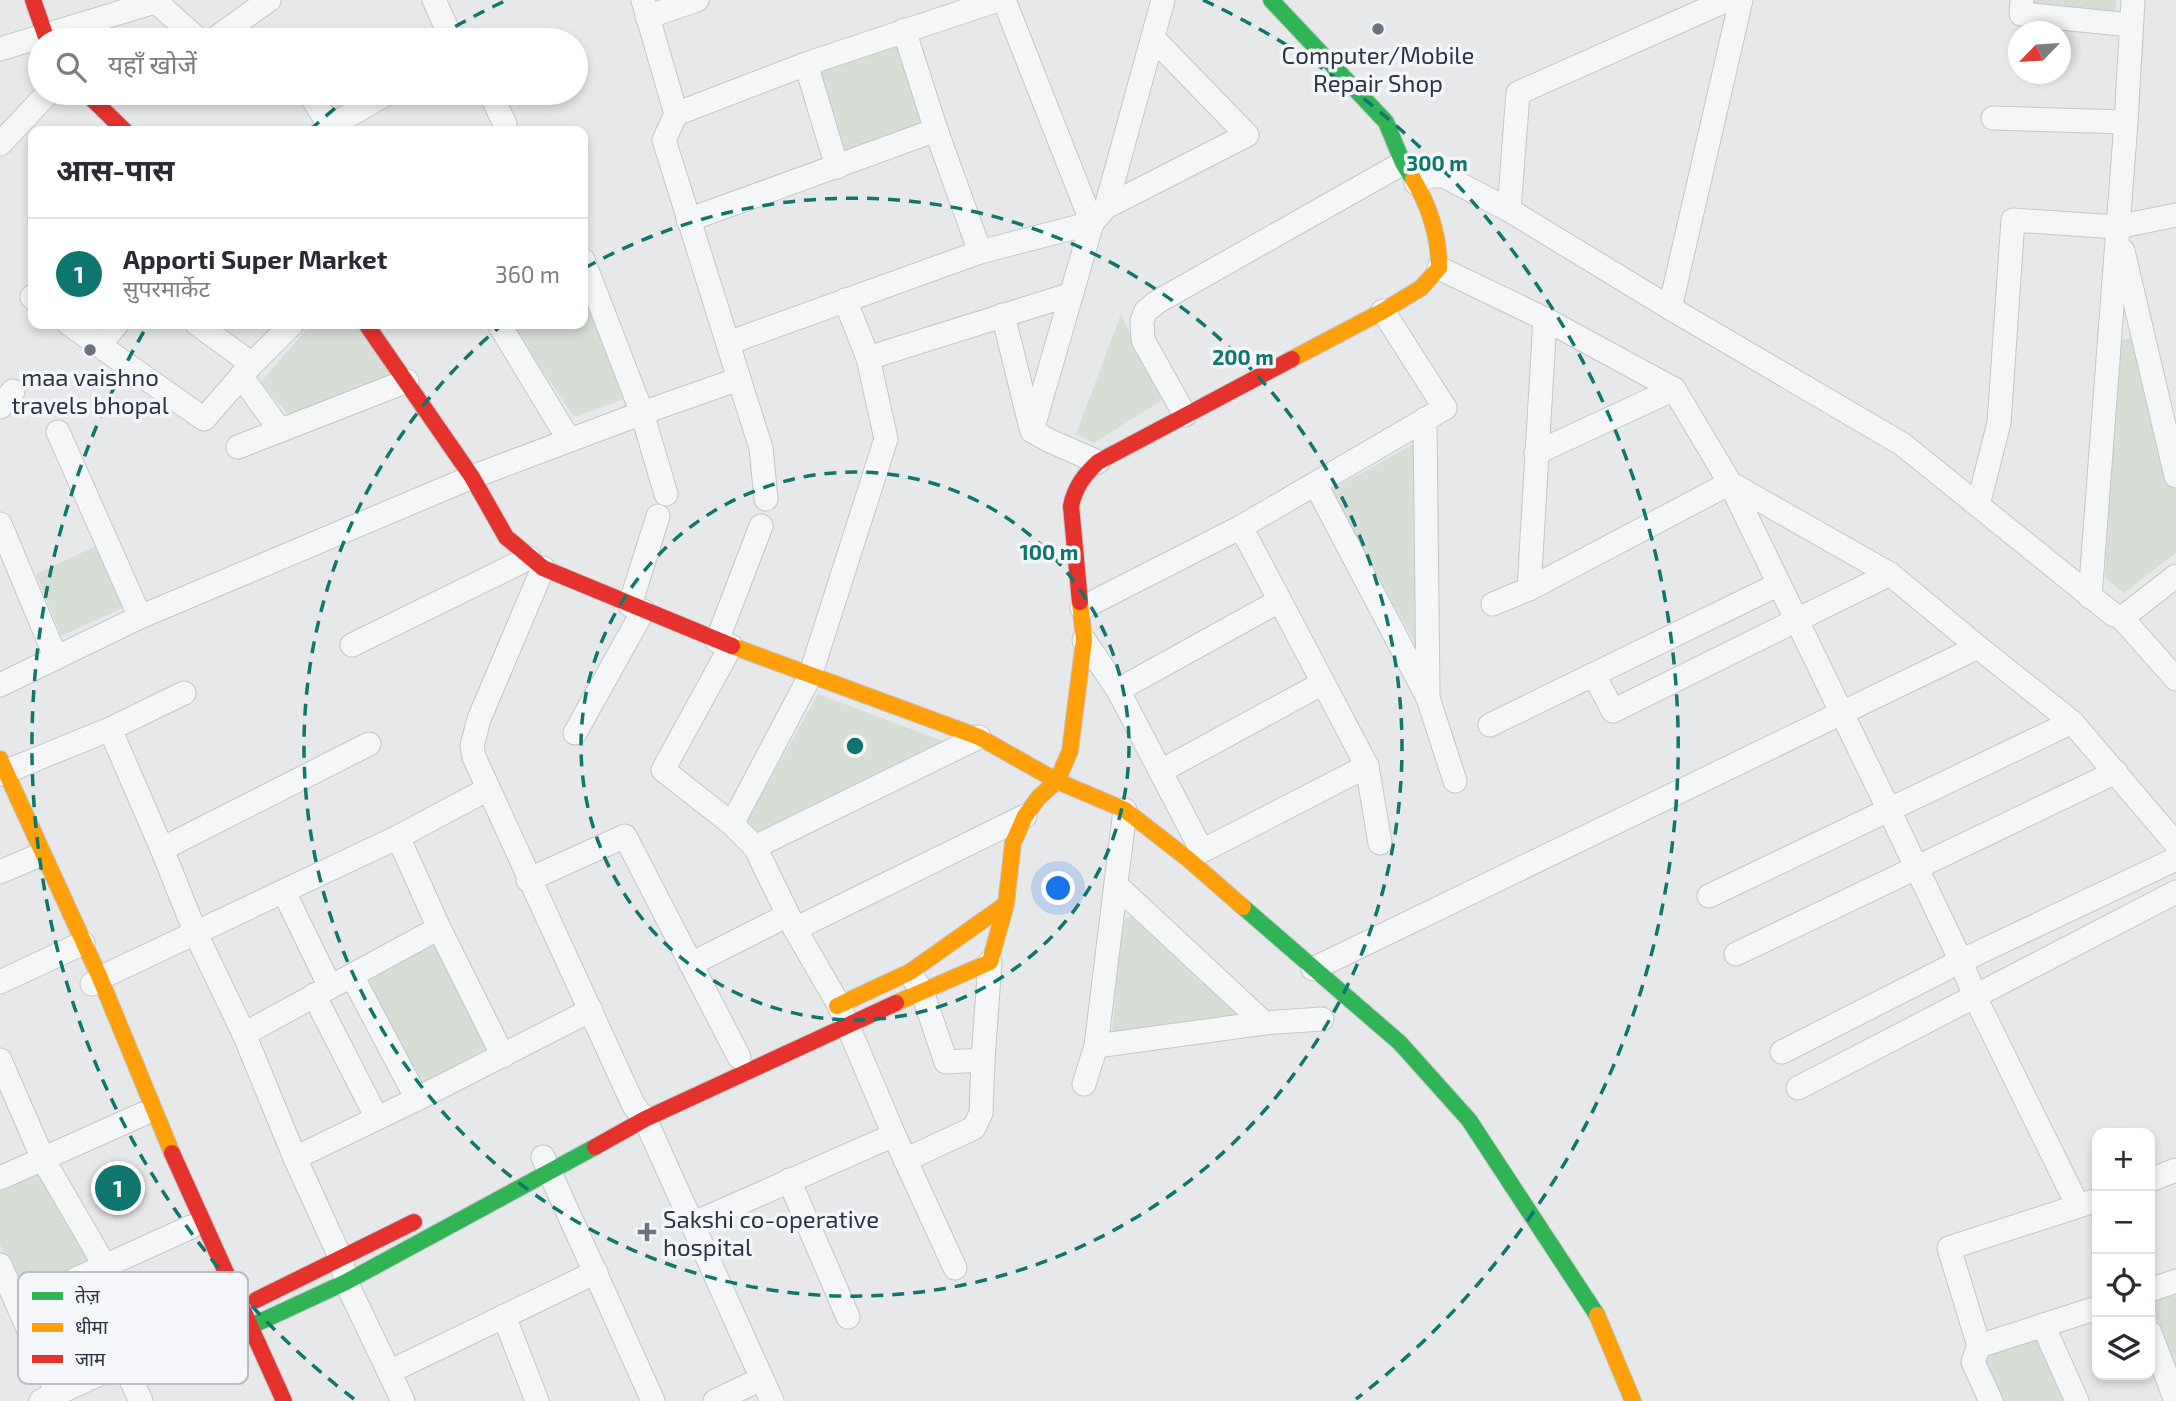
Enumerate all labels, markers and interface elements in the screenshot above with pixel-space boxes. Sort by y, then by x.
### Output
marker: Computer/Mobile Repair Shop [1370,21,1386,37]
north arrow [2008,21,2071,84]
search box [28,28,588,105]
place label: Computer/Mobile Repair Shop [1282,40,1474,97]
icon: search [52,48,90,86]
text: यहाँ खोजें [108,48,197,79]
text: 300 m [1406,150,1468,175]
text: आस-पास [56,151,174,187]
text: Apporti Super Market [123,243,387,274]
text: 1 [74,260,84,288]
text: 360 m [495,260,560,288]
text: सुपरमार्केट [123,274,210,302]
marker: maa vaishno travels bhopal [82,342,98,358]
text: 200 m [1212,344,1274,369]
place label: maa vaishno travels bhopal [11,362,169,419]
text: 100 m [1020,539,1078,564]
centre of rings [843,734,867,758]
your location [1041,871,1075,905]
map controls [2092,1128,2155,1380]
button: + [2092,1128,2155,1191]
pin: 1 [95,1162,141,1214]
button: − [2092,1191,2155,1254]
place label: Sakshi co-operative hospital [663,1204,879,1261]
marker: Sakshi co-operative hospital [637,1222,657,1242]
button: locate [2092,1254,2155,1317]
legend [18,1272,248,1384]
text: तेज़ [75,1284,101,1307]
text: धीमा [75,1315,109,1338]
button: layers [2092,1317,2155,1380]
text: जाम [75,1347,106,1370]

